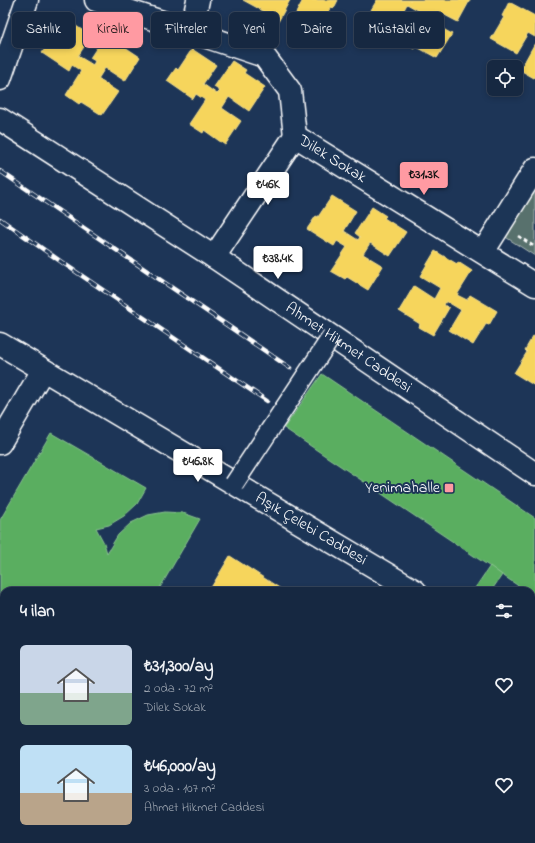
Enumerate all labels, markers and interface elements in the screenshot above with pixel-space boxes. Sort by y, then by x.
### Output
chip: Satılık [12,12,75,48]
chip: Kiralık [83,12,143,48]
chip: Filtreler [151,12,221,48]
chip: Yeni [229,12,279,48]
chip: Daire [287,12,346,48]
chip: Müstakil ev [354,12,444,48]
map controls [487,60,523,96]
button: locate [487,60,523,96]
street label: Dilek Sokak [293,128,372,190]
pin: ₺31.3K [391,162,457,196]
text: ₺31.3K [409,165,439,184]
pin: ₺46K [244,172,292,206]
text: ₺46K [256,175,280,194]
pin: ₺38.4K [245,246,311,280]
text: ₺38.4K [262,249,294,268]
street label: Ahmet Hikmet Caddesi [280,296,417,399]
pin: ₺46.8K [165,449,231,483]
text: ₺46.8K [182,452,214,471]
place label: Yenimahalle [365,476,441,500]
marker: Yenimahalle [443,482,455,494]
street label: Aşık Çelebi Caddesi [250,486,372,572]
text: 4 ilan [20,599,55,624]
icon: filters [493,600,515,622]
text: ₺31,300/ay [144,654,213,679]
icon: home [52,661,100,709]
icon: heart [493,674,515,696]
text: 2 oda · 72 m² [144,679,213,698]
text: Dilek Sokak [144,698,206,717]
text: ₺46,000/ay [144,754,216,779]
icon: home [52,761,100,809]
icon: heart [493,774,515,796]
text: 3 oda · 107 m² [144,779,215,798]
text: Ahmet Hikmet Caddesi [144,798,264,817]

